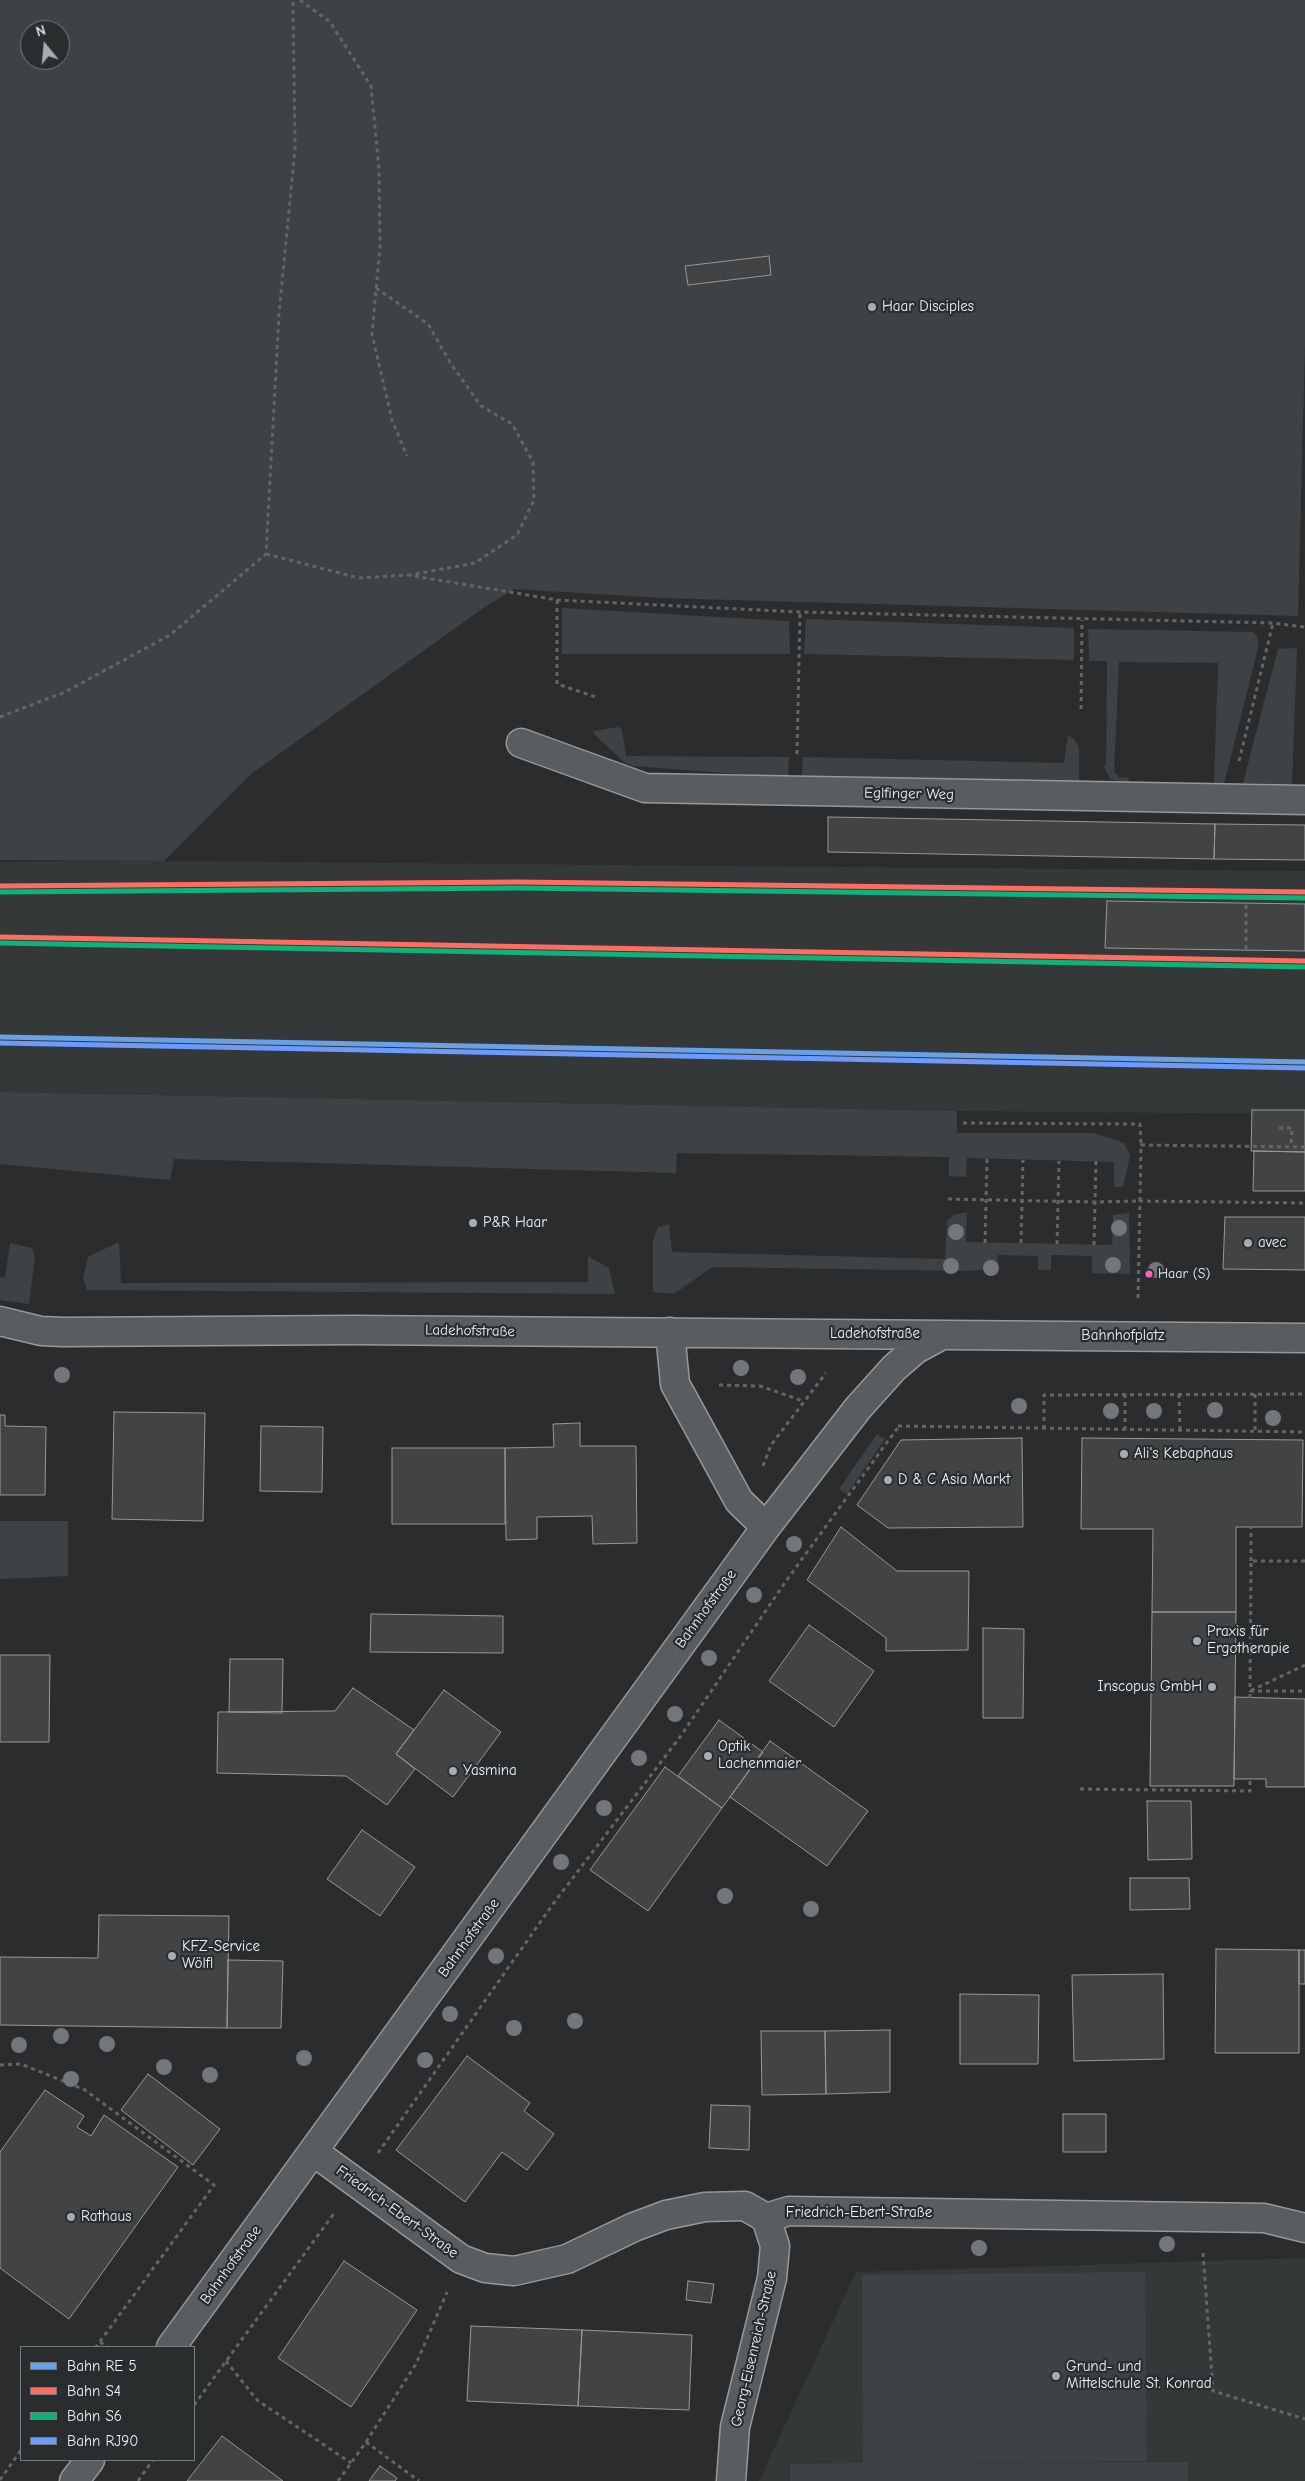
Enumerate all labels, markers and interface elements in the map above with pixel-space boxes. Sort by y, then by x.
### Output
north arrow [20,20,70,70]
text: N [34,22,48,41]
place label: Haar Disciples [882,298,974,316]
marker: Haar Disciples [866,301,878,313]
street label: Eglfinger Weg [864,784,954,804]
place label: P&R Haar [483,1214,547,1232]
marker: P&R Haar [467,1217,479,1229]
place label: avec [1258,1234,1286,1252]
marker: avec [1242,1237,1254,1249]
place label: Haar (S) [1158,1266,1210,1282]
marker: Haar (S) [1144,1269,1154,1279]
street label: Ladehofstraße [425,1321,515,1341]
street label: Ladehofstraße [830,1325,920,1343]
street label: Bahnhofplatz [1081,1327,1165,1345]
place label: Ali's Kebaphaus [1134,1445,1233,1463]
marker: Ali's Kebaphaus [1118,1448,1130,1460]
place label: D & C Asia Markt [898,1471,1010,1489]
marker: D & C Asia Markt [882,1474,894,1486]
street label: Bahnhofstraße [671,1566,741,1652]
place label: Praxis für Ergotherapie [1207,1623,1289,1658]
marker: Praxis für Ergotherapie [1191,1635,1203,1647]
place label: Inscopus GmbH [1098,1678,1202,1696]
marker: Inscopus GmbH [1206,1681,1218,1693]
place label: Optik Lachenmaier [718,1738,801,1773]
marker: Optik Lachenmaier [702,1750,714,1762]
place label: Yasmina [463,1762,517,1780]
marker: Yasmina [447,1765,459,1777]
street label: Bahnhofstraße [434,1895,504,1981]
place label: KFZ-Service Wölfl [182,1938,260,1973]
marker: KFZ-Service Wölfl [166,1950,178,1962]
street label: Friedrich-Ebert-Straße [332,2162,462,2262]
street label: Friedrich-Ebert-Straße [786,2204,932,2222]
place label: Rathaus [81,2208,131,2226]
marker: Rathaus [65,2211,77,2223]
street label: Bahnhofstraße [196,2222,266,2308]
street label: Georg-Eisenreich-Straße [727,2269,781,2429]
legend [20,2346,195,2461]
text: Bahn RE 5 [67,2357,137,2375]
place label: Grund- und Mittelschule St. Konrad [1066,2358,1212,2393]
marker: Grund- und Mittelschule St. Konrad [1050,2370,1062,2382]
text: Bahn S4 [67,2382,121,2400]
text: Bahn S6 [67,2407,122,2425]
text: Bahn RJ90 [67,2432,138,2450]

